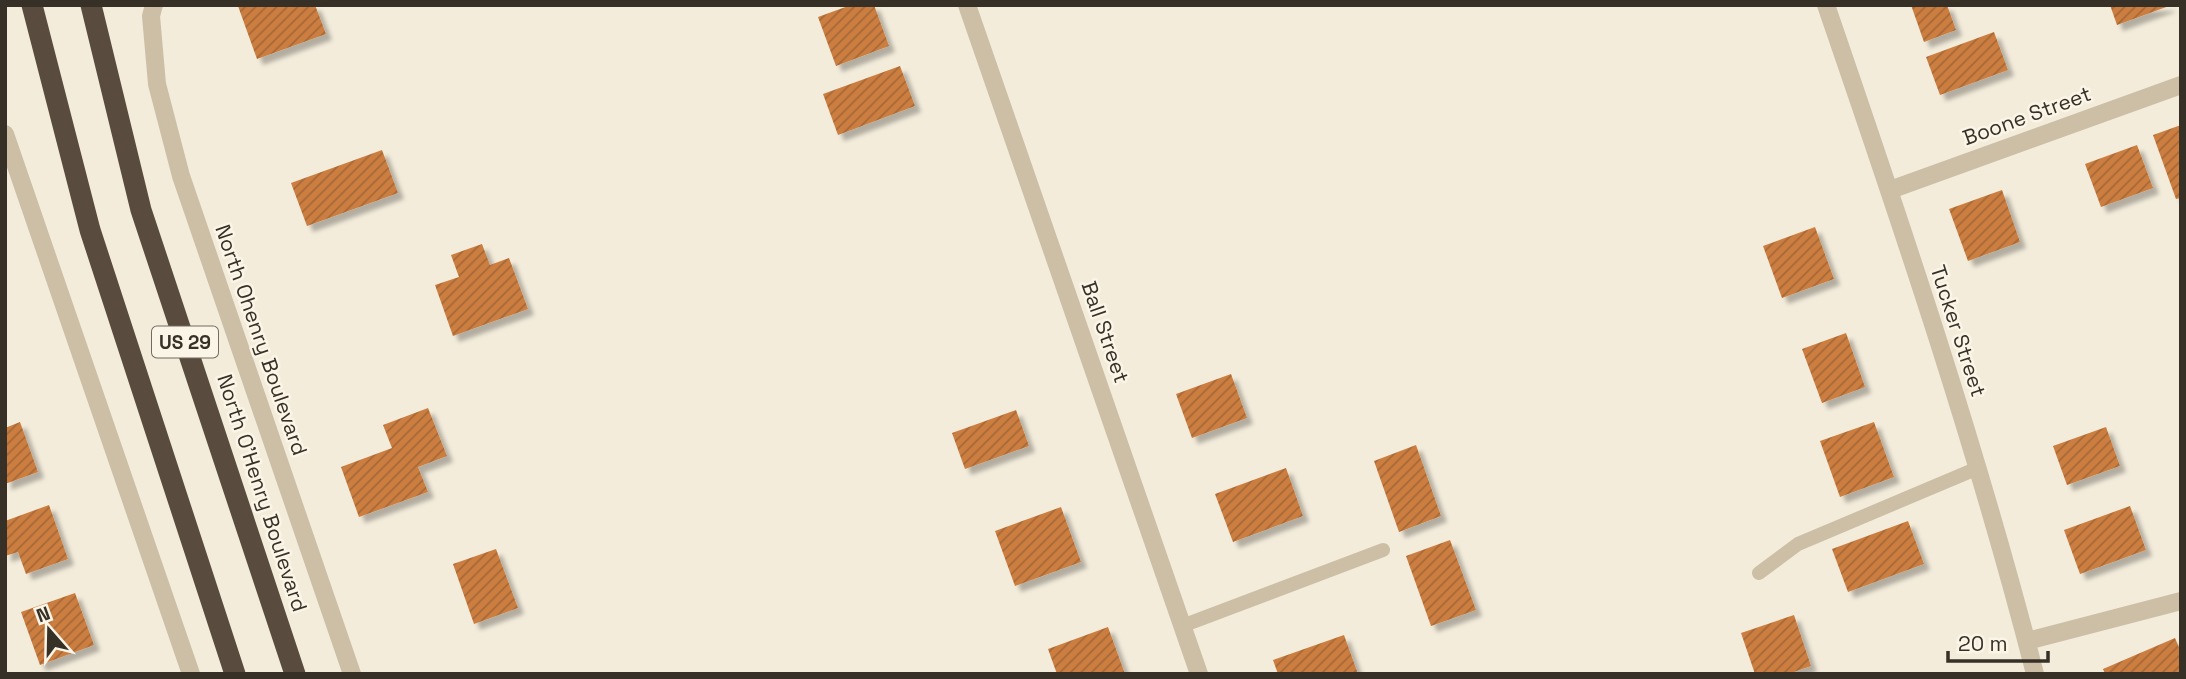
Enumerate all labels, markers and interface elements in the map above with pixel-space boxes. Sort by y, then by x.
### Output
street label: Boone Street [1959,80,2095,151]
street label: North Ohenry Boulevard [209,221,314,459]
street label: Tucker Street [1924,262,1992,400]
street label: Ball Street [1075,277,1135,386]
road number: US 29 [152,326,218,358]
street label: North O'Henry Boulevard [211,371,314,615]
north arrow [14,595,84,665]
text: N [33,601,54,628]
scale bar [1948,620,2048,664]
text: 20 m [1958,630,2008,657]

